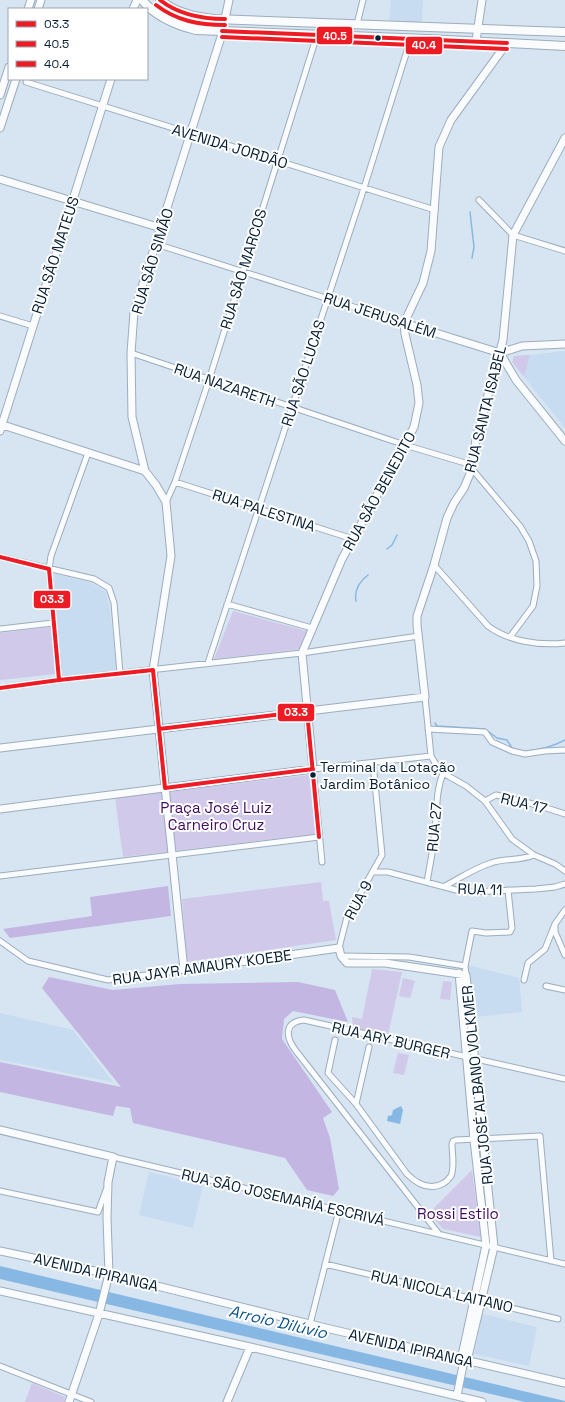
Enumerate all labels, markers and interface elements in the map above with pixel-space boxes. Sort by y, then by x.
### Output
legend [8,8,148,80]
text: 03.3 [44,16,69,32]
line badge: 40.5 [316,26,353,45]
text: 40.5 [323,29,347,43]
unlabelled marker [373,33,383,43]
text: 40.5 [44,36,69,52]
line badge: 40.4 [405,36,443,55]
text: 40.4 [412,38,436,52]
text: 40.4 [44,56,70,72]
street label: AVENIDA JORDÃO [170,119,290,173]
street label: RUA SÃO MATEUS [27,194,83,316]
street label: RUA SÃO SIMÃO [127,206,177,316]
street label: RUA SÃO MARCOS [216,206,270,332]
street label: RUA JERUSALÉM [321,288,439,342]
street label: RUA SÃO LUCAS [277,317,329,429]
street label: RUA SANTA ISABEL [460,343,510,475]
street label: RUA NAZARETH [172,359,278,411]
street label: RUA SÃO BENEDITO [338,428,420,554]
street label: RUA PALESTINA [210,484,318,536]
line badge: 03.3 [33,590,71,609]
text: 03.3 [40,592,64,606]
line badge: 03.3 [277,703,315,722]
text: 03.3 [284,705,308,719]
place label: Terminal da Lotação Jardim Botânico [320,758,455,793]
marker: Terminal da Lotação Jardim Botânico [308,770,318,780]
street label: RUA 17 [499,788,549,818]
park label: Praça José Luiz Carneiro Cruz [160,798,272,834]
street label: RUA 27 [422,801,446,853]
street label: RUA 9 [340,877,376,923]
street label: RUA 11 [457,879,503,899]
street label: RUA JAYR AMAURY KOEBE [111,945,293,989]
street label: RUA JOSÉ ALBANO VOLKMER [457,984,497,1186]
street label: RUA ARY BURGER [330,1017,452,1063]
street label: RUA SÃO JOSEMARÍA ESCRIVÁ [179,1164,387,1230]
park label: Rossi Estilo [417,1204,499,1223]
street label: AVENIDA IPIRANGA [32,1248,161,1296]
street label: RUA NICOLA LAITANO [369,1265,515,1317]
water label: Arroio Dilúvio [227,1300,330,1344]
street label: AVENIDA IPIRANGA [347,1324,476,1372]

